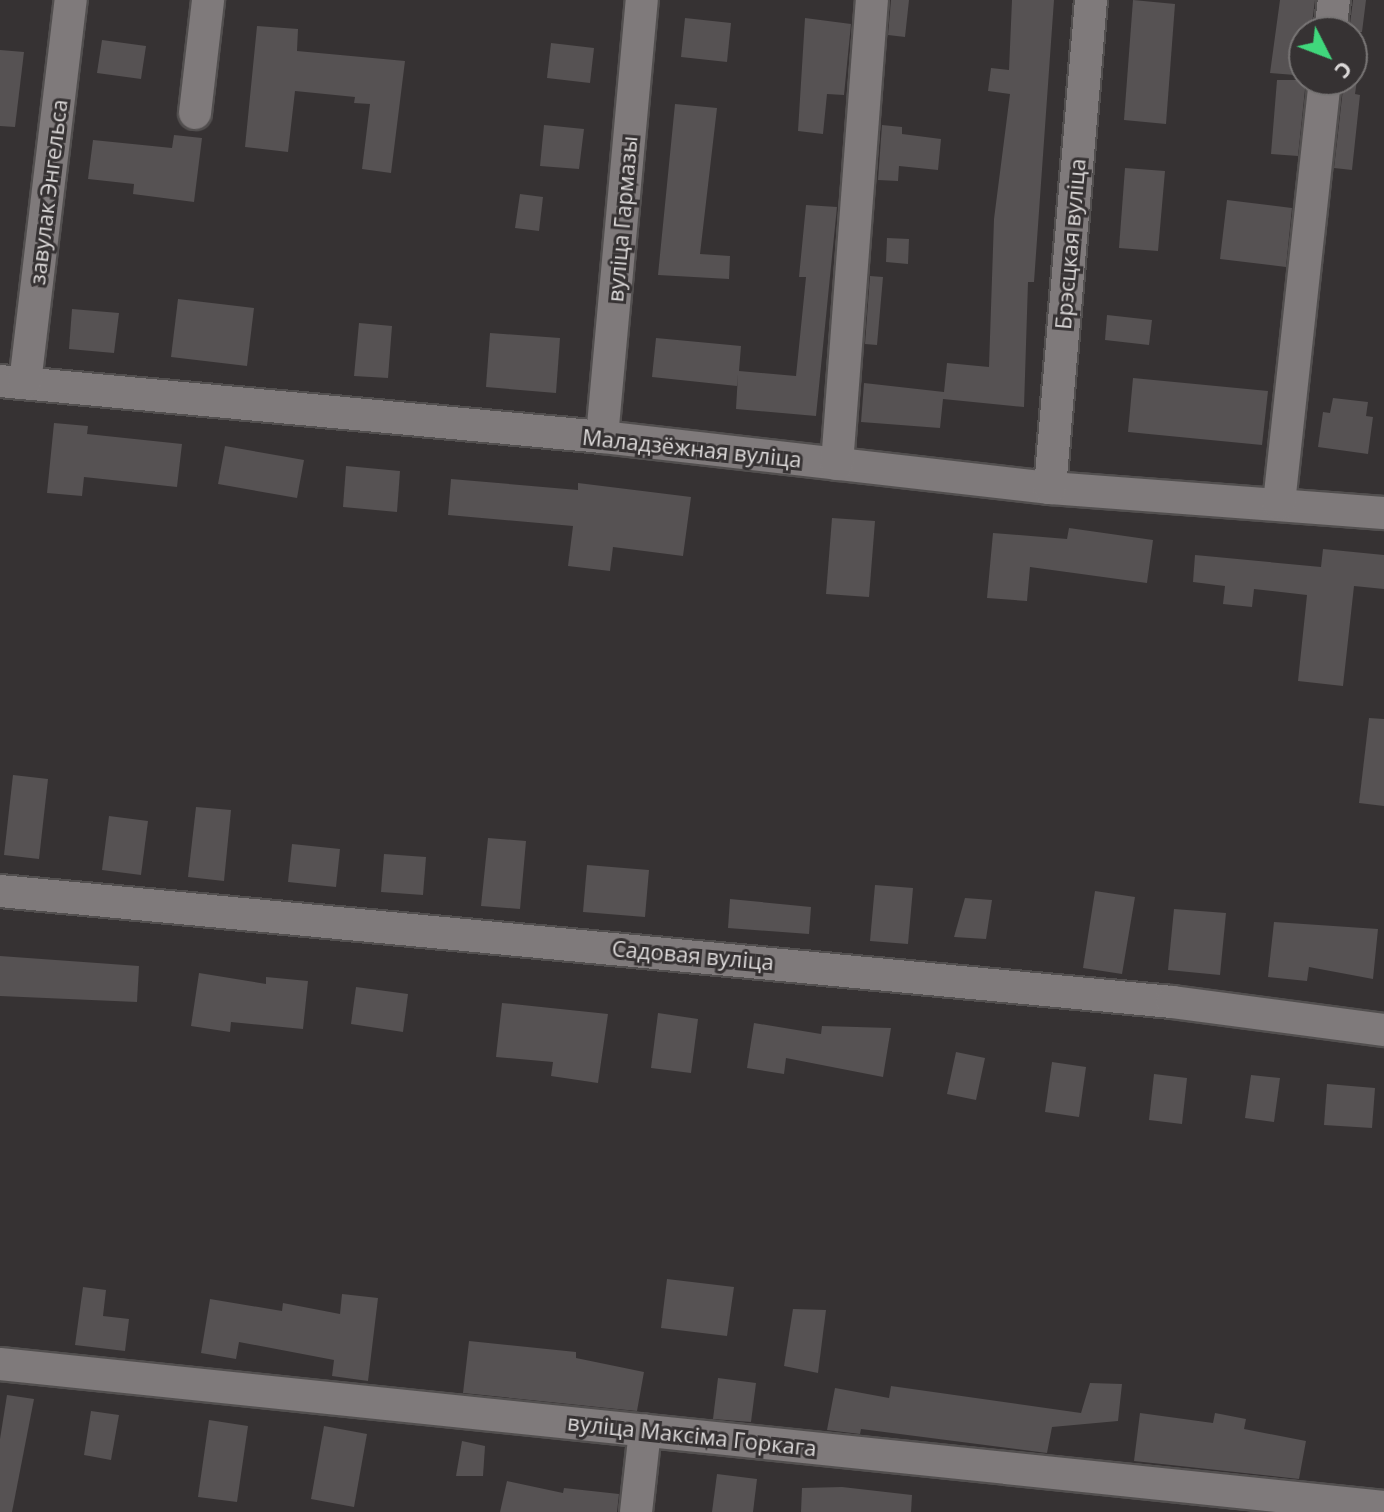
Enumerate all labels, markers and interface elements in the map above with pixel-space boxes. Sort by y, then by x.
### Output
north arrow [1288,16,1368,96]
text: С [1329,55,1360,86]
street label: завулак Энгельса [24,98,72,286]
street label: вуліца Гармазы [602,135,642,303]
street label: Брэсцкая вуліца [1049,157,1091,331]
street label: Маладзёжная вуліца [581,423,803,473]
street label: Садовая вуліца [611,935,775,975]
street label: вуліца Максіма Горкага [566,1409,818,1461]

